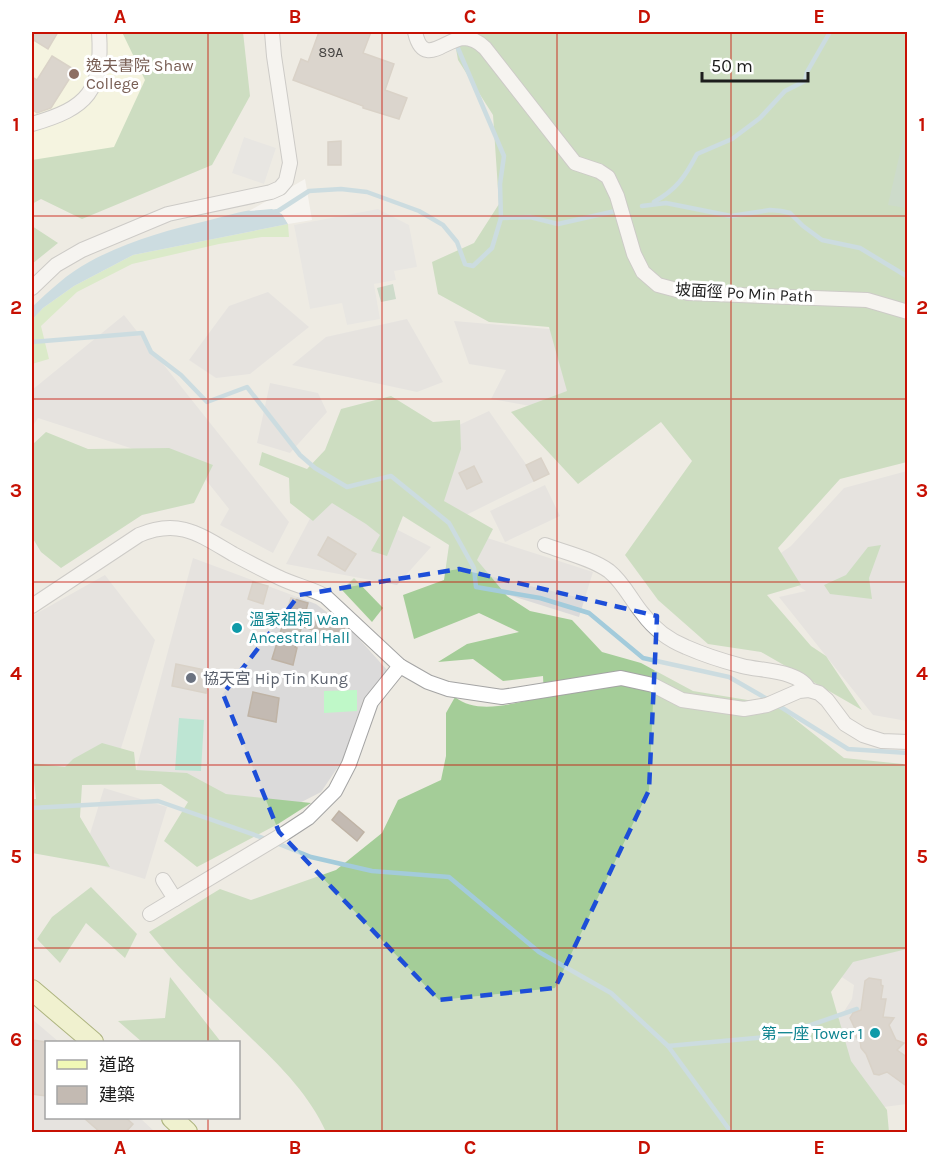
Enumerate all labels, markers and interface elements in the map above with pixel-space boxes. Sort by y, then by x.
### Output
text: A [114,5,127,28]
text: B [289,5,301,28]
text: C [464,5,476,28]
text: D [637,5,651,28]
text: E [813,5,825,28]
house number: 89A [319,44,343,61]
scale bar [702,45,808,83]
text: 50 m [711,55,753,77]
place label: 逸夫書院 Shaw College [86,56,194,93]
marker: 逸夫書院 Shaw College [67,67,81,81]
text: 1 [12,113,20,136]
text: 1 [918,113,926,136]
street label: 坡面徑 Po Min Path [674,280,814,306]
text: 2 [10,296,22,319]
text: 2 [916,296,928,319]
text: 3 [10,479,22,502]
text: 3 [916,479,928,502]
place label: 溫家祖祠 Wan Ancestral Hall [249,610,350,647]
marker: 溫家祖祠 Wan Ancestral Hall [230,621,244,635]
text: 4 [10,662,22,685]
text: 4 [916,662,928,685]
place label: 協天宮 Hip Tin Kung [203,669,348,688]
marker: 協天宮 Hip Tin Kung [184,671,198,685]
text: 5 [10,845,22,868]
text: 5 [916,845,928,868]
place label: 第一座 Tower 1 [761,1024,863,1043]
marker: 第一座 Tower 1 [868,1026,882,1040]
text: 6 [10,1028,22,1051]
text: 6 [916,1028,928,1051]
legend [45,1041,240,1119]
text: 道路 [99,1054,135,1076]
text: 建築 [99,1084,135,1106]
text: A [114,1136,127,1159]
text: B [289,1136,301,1159]
text: C [464,1136,476,1159]
text: D [637,1136,651,1159]
text: E [813,1136,825,1159]

